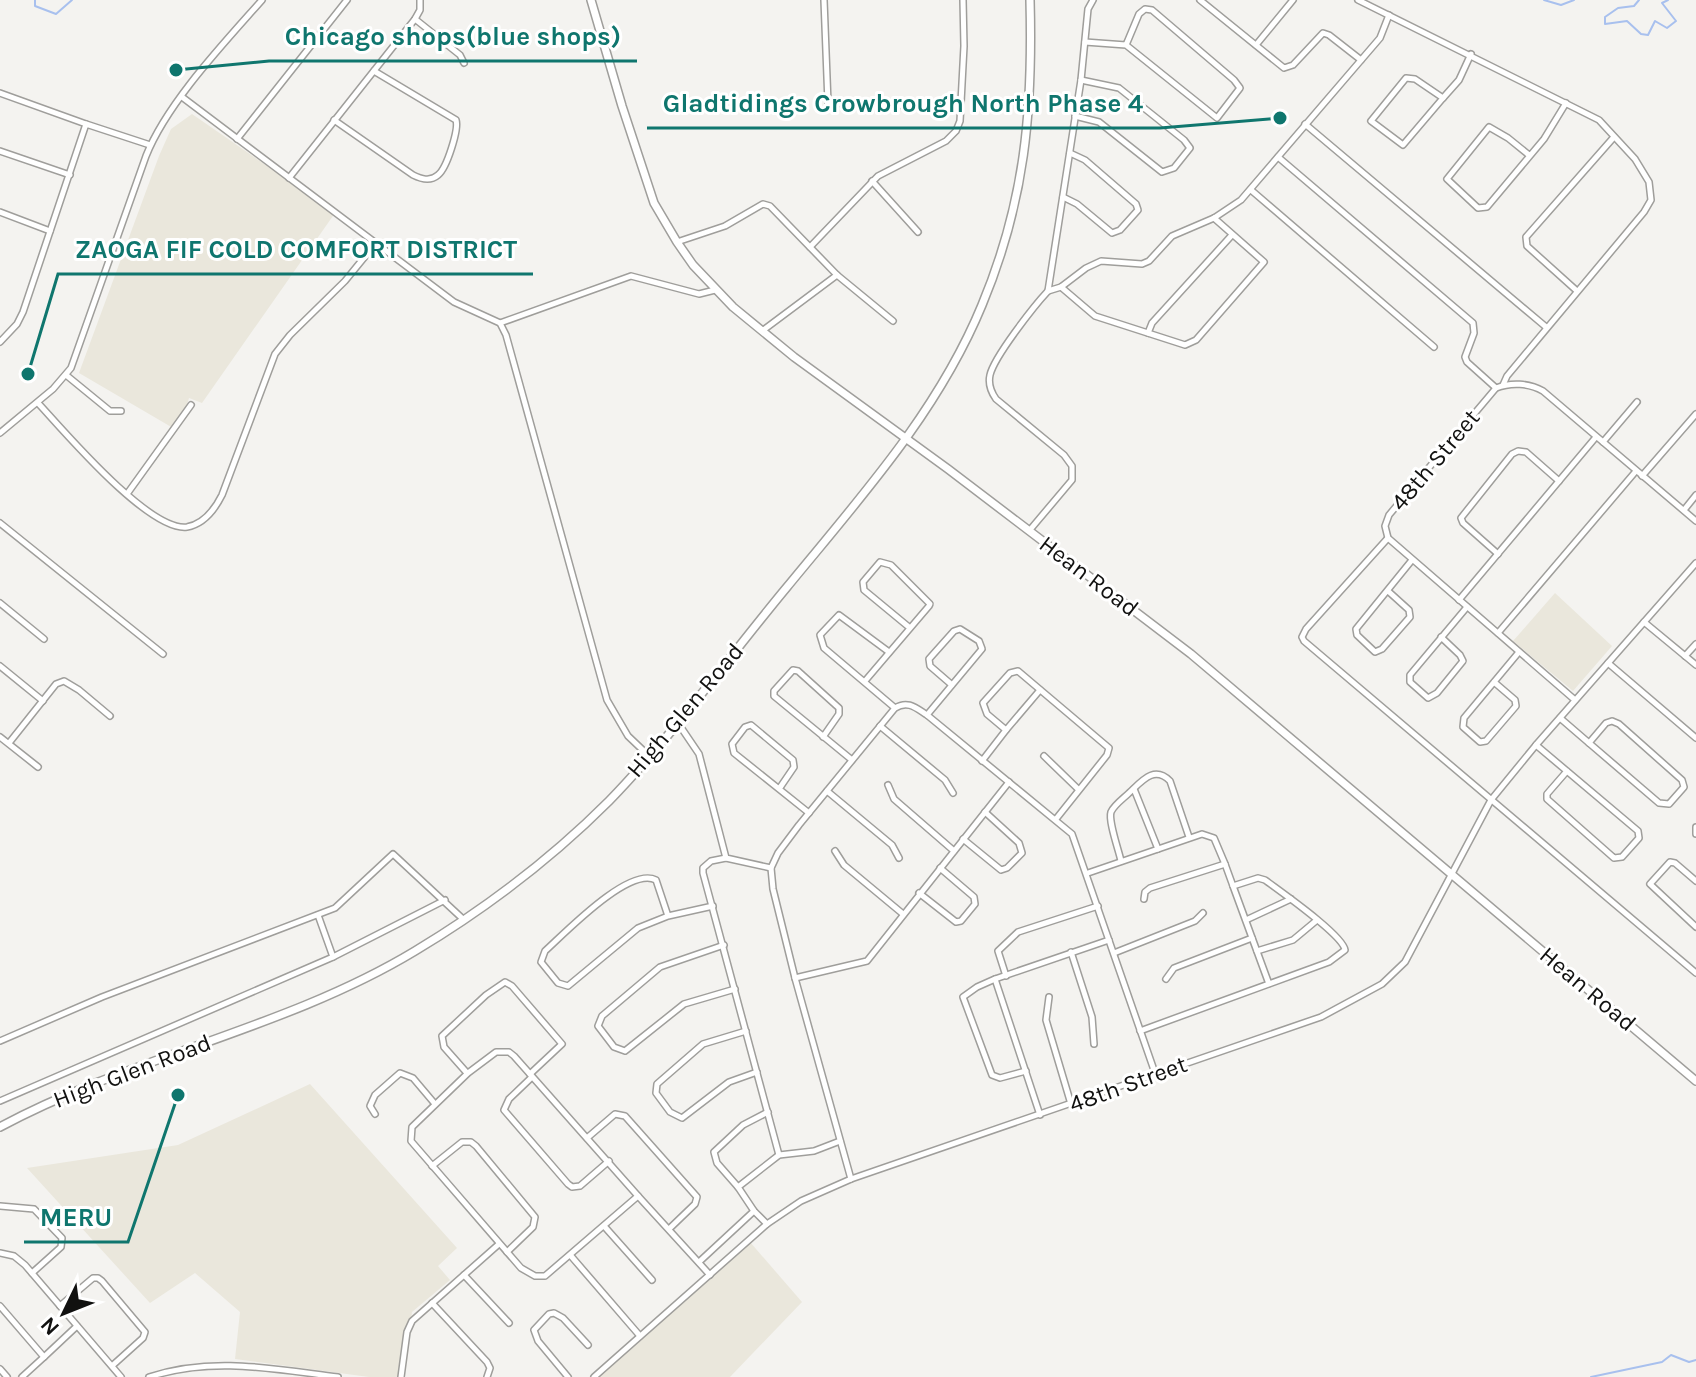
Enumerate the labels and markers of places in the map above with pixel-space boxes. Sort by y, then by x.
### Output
callout: Chicago shops(blue shops) [269,11,637,61]
callout: Gladtidings Crowbrough North Phase 4 [647,78,1160,128]
callout: ZAOGA FIF COLD COMFORT DISTRICT [58,224,533,274]
callout: MERU [24,1192,128,1242]

